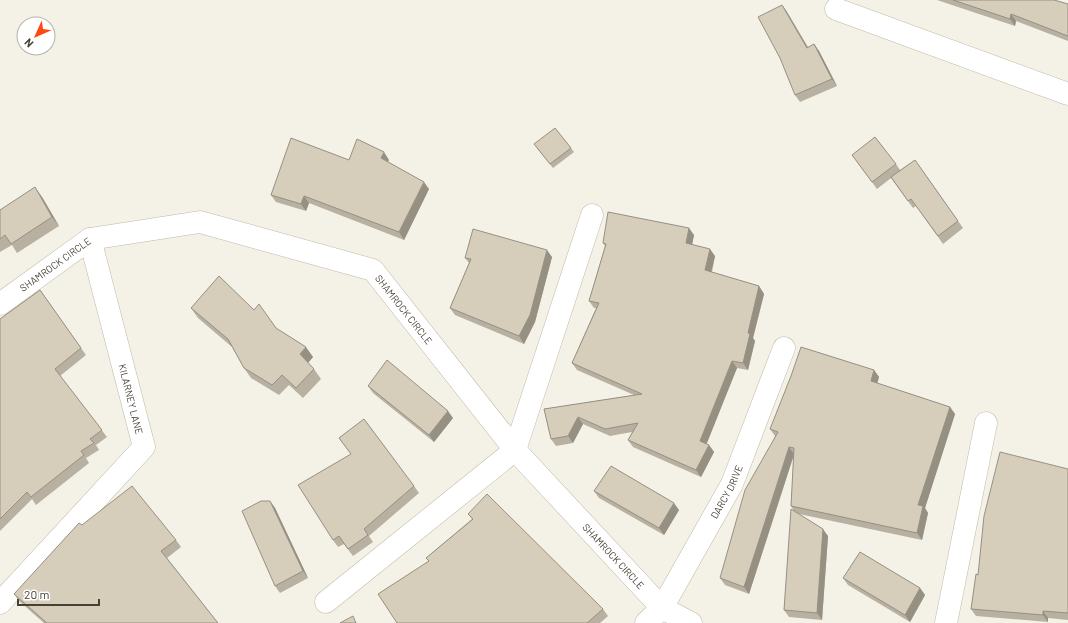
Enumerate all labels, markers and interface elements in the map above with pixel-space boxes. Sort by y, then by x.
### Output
north arrow [16,16,56,56]
text: N [21,36,36,51]
street label: SHAMROCK CIRCLE [17,234,93,294]
street label: SHAMROCK CIRCLE [373,272,435,346]
street label: KILARNEY LANE [116,363,146,435]
street label: DARCY DRIVE [708,463,745,521]
street label: SHAMROCK CIRCLE [580,521,647,591]
scale bar [18,581,99,607]
text: 20 m [24,587,50,601]

